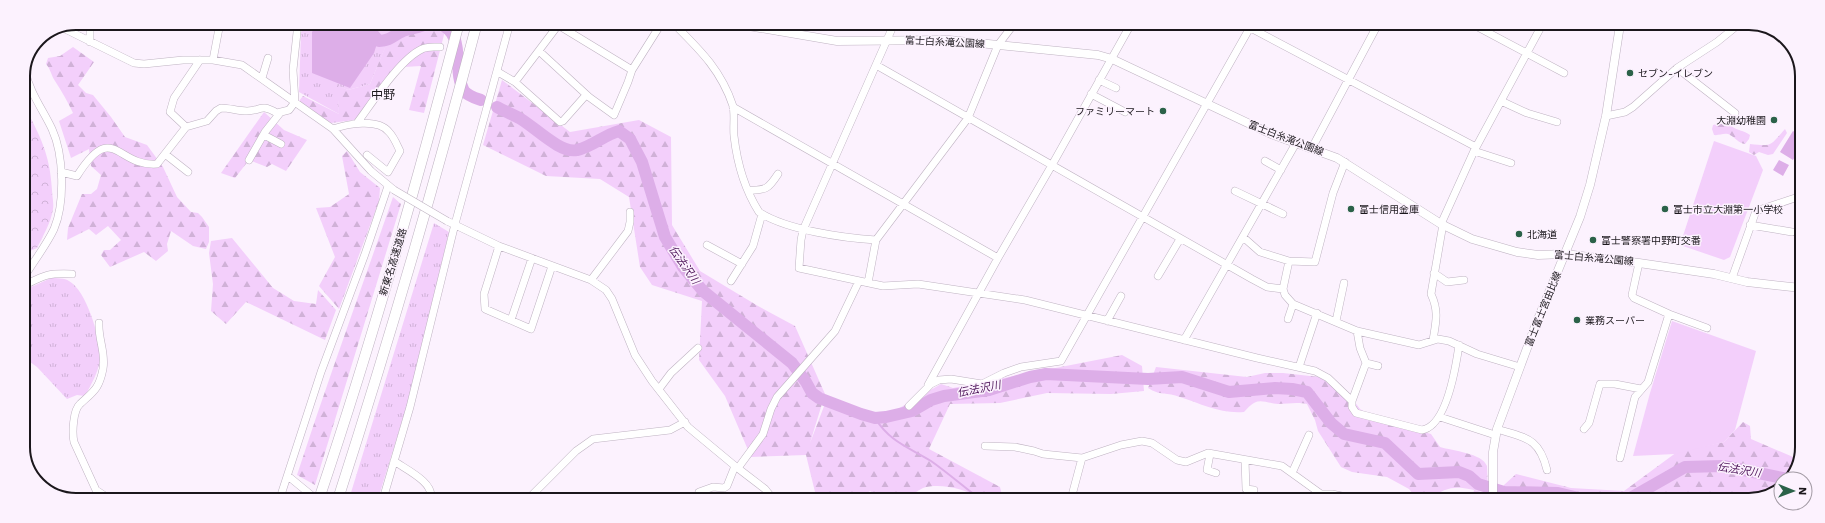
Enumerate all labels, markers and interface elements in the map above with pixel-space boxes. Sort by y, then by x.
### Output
street label: 富士白糸滝公園線 [905,34,985,50]
marker: セブン-イレブン [1625,68,1635,78]
place label: セブン-イレブン [1638,68,1713,79]
district label: 中野 [371,88,395,102]
place label: ファミリーマート [1075,106,1155,117]
marker: ファミリーマート [1158,106,1168,116]
place label: 大淵幼稚園 [1716,115,1766,126]
marker: 大淵幼稚園 [1769,115,1779,125]
street label: 富士白糸滝公園線 [1247,119,1325,157]
marker: 富士信用金庫 [1346,204,1356,214]
place label: 富士信用金庫 [1359,204,1419,215]
marker: 富士市立大淵第一小学校 [1660,204,1670,214]
place label: 富士市立大淵第一小学校 [1673,204,1783,215]
street label: 新東名高速道路 [378,227,408,297]
marker: 北海道 [1514,229,1524,239]
place label: 北海道 [1527,229,1557,240]
marker: 富士警察署中野町交番 [1588,235,1598,245]
place label: 富士警察署中野町交番 [1601,235,1701,246]
water label: 伝法沢川 [666,243,703,288]
street label: 富士白糸滝公園線 [1554,249,1634,267]
street label: 富士富士宮由比線 [1523,270,1563,348]
marker: 業務スーパー [1572,315,1582,325]
place label: 業務スーパー [1585,315,1645,326]
water label: 伝法沢川 [956,378,1003,400]
water label: 伝法沢川 [1716,460,1763,480]
north arrow [1773,471,1813,511]
text: N [1796,487,1809,495]

